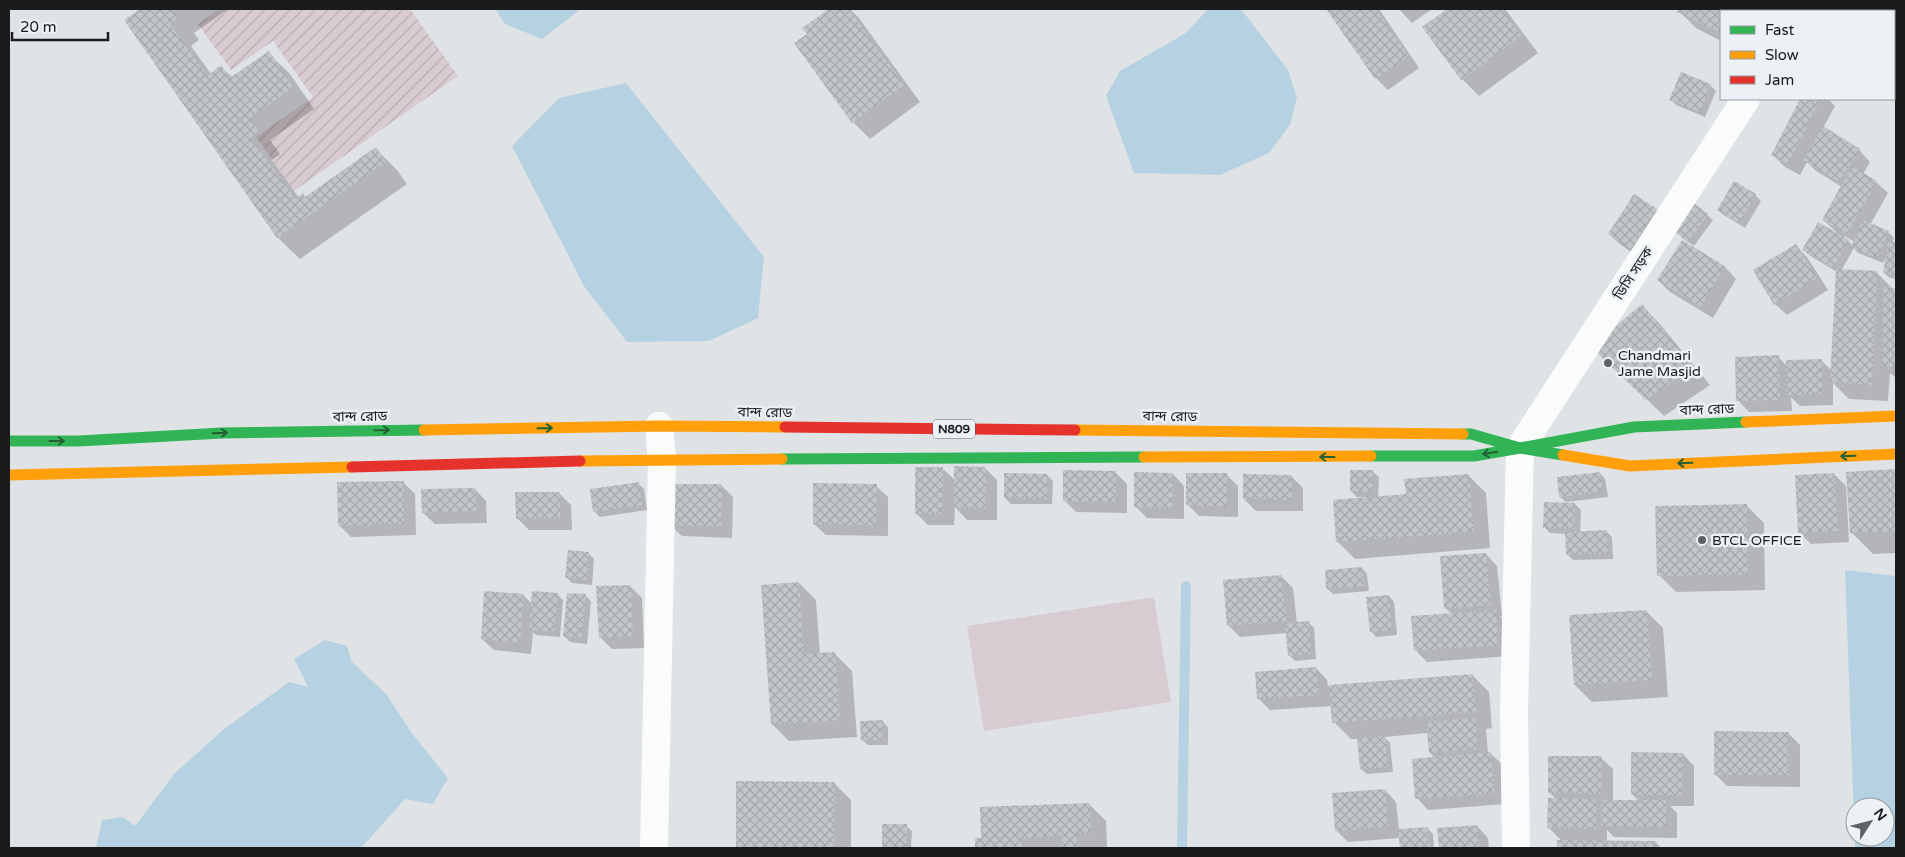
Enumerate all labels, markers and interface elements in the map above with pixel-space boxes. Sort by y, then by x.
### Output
scale bar [12,10,109,42]
legend [1720,10,1895,100]
text: 20 m [20,18,57,36]
text: Fast [1765,21,1795,39]
text: Slow [1765,46,1799,64]
text: Jam [1765,71,1794,89]
street label: ডিসি সড়ক [1609,243,1657,304]
place label: Chandmari Jame Masjid [1618,347,1701,380]
marker: Chandmari Jame Masjid [1602,357,1614,369]
street label: বান্দ রোড [1678,400,1736,419]
street label: বান্দ রোড [736,404,794,421]
street label: বান্দ রোড [331,408,389,425]
street label: বান্দ রোড [1141,408,1199,425]
road number: N809 [933,419,975,438]
one-way arrow [536,423,552,432]
one-way arrow [374,425,390,435]
one-way arrow [212,428,228,438]
one-way arrow [49,436,65,446]
one-way arrow [1482,449,1498,459]
one-way arrow [1320,452,1336,461]
one-way arrow [1840,452,1856,461]
one-way arrow [1677,459,1693,468]
place label: BTCL OFFICE [1712,532,1802,549]
marker: BTCL OFFICE [1696,534,1708,546]
north arrow [1845,797,1895,847]
text: N [1870,805,1890,824]

